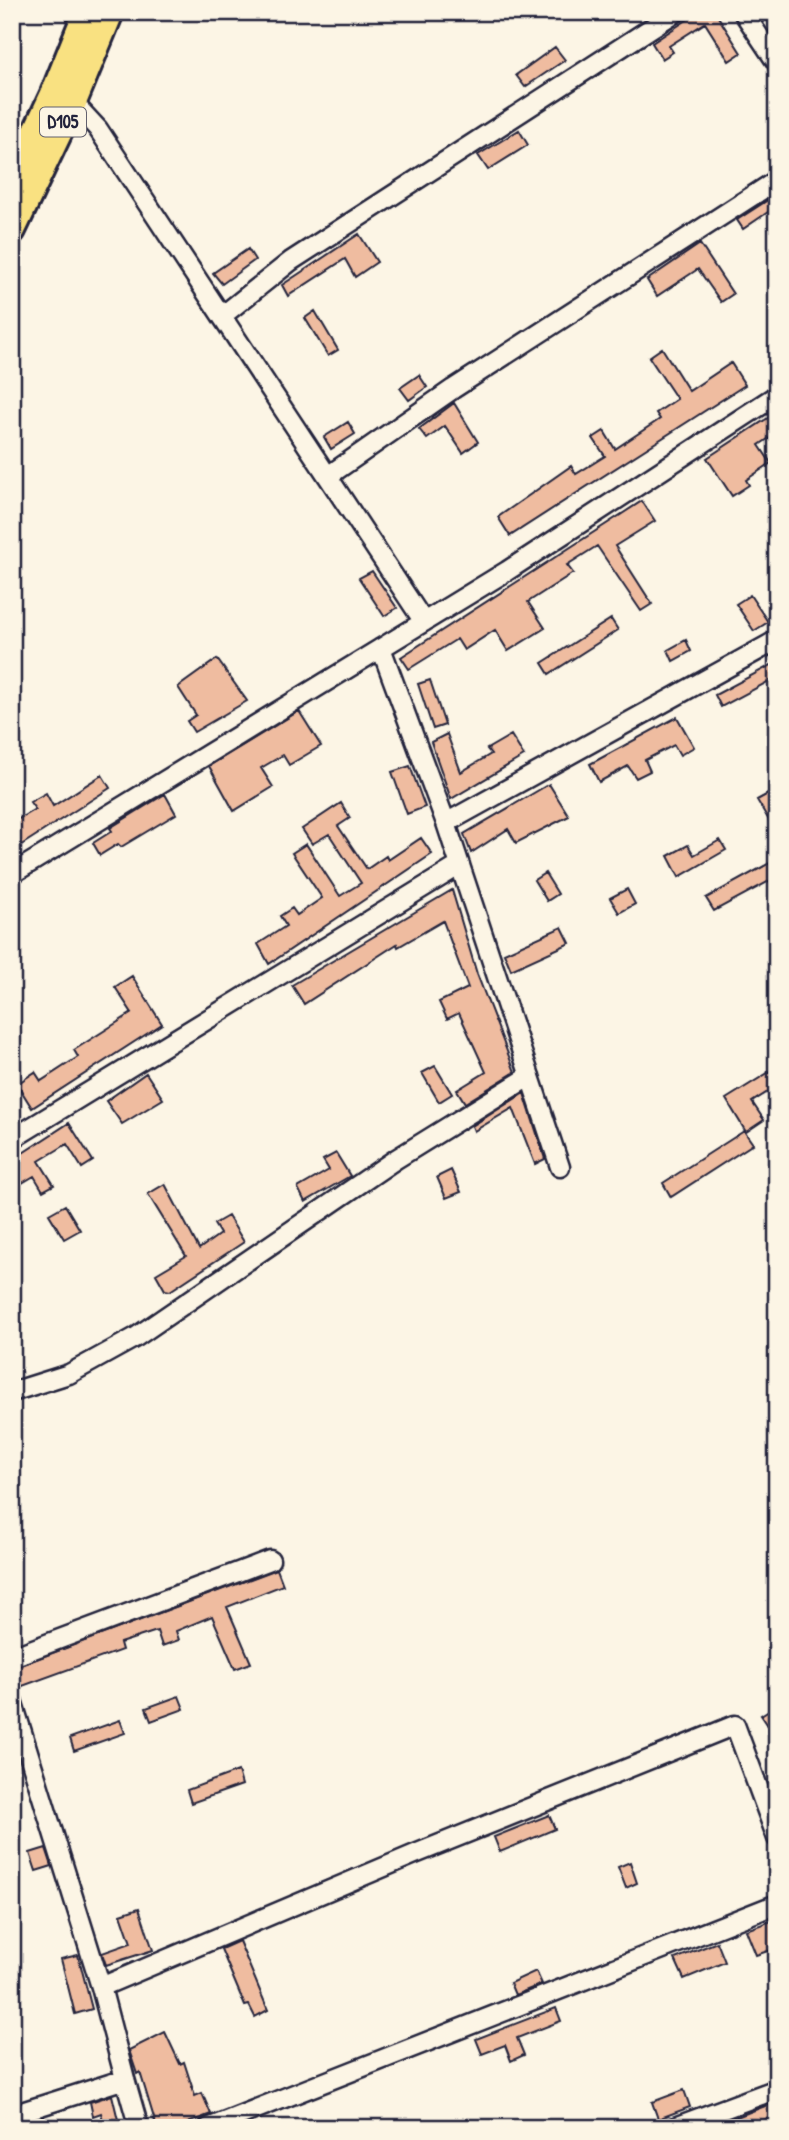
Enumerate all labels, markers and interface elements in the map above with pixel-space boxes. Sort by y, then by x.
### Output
road number: D105 [40,107,86,136]

